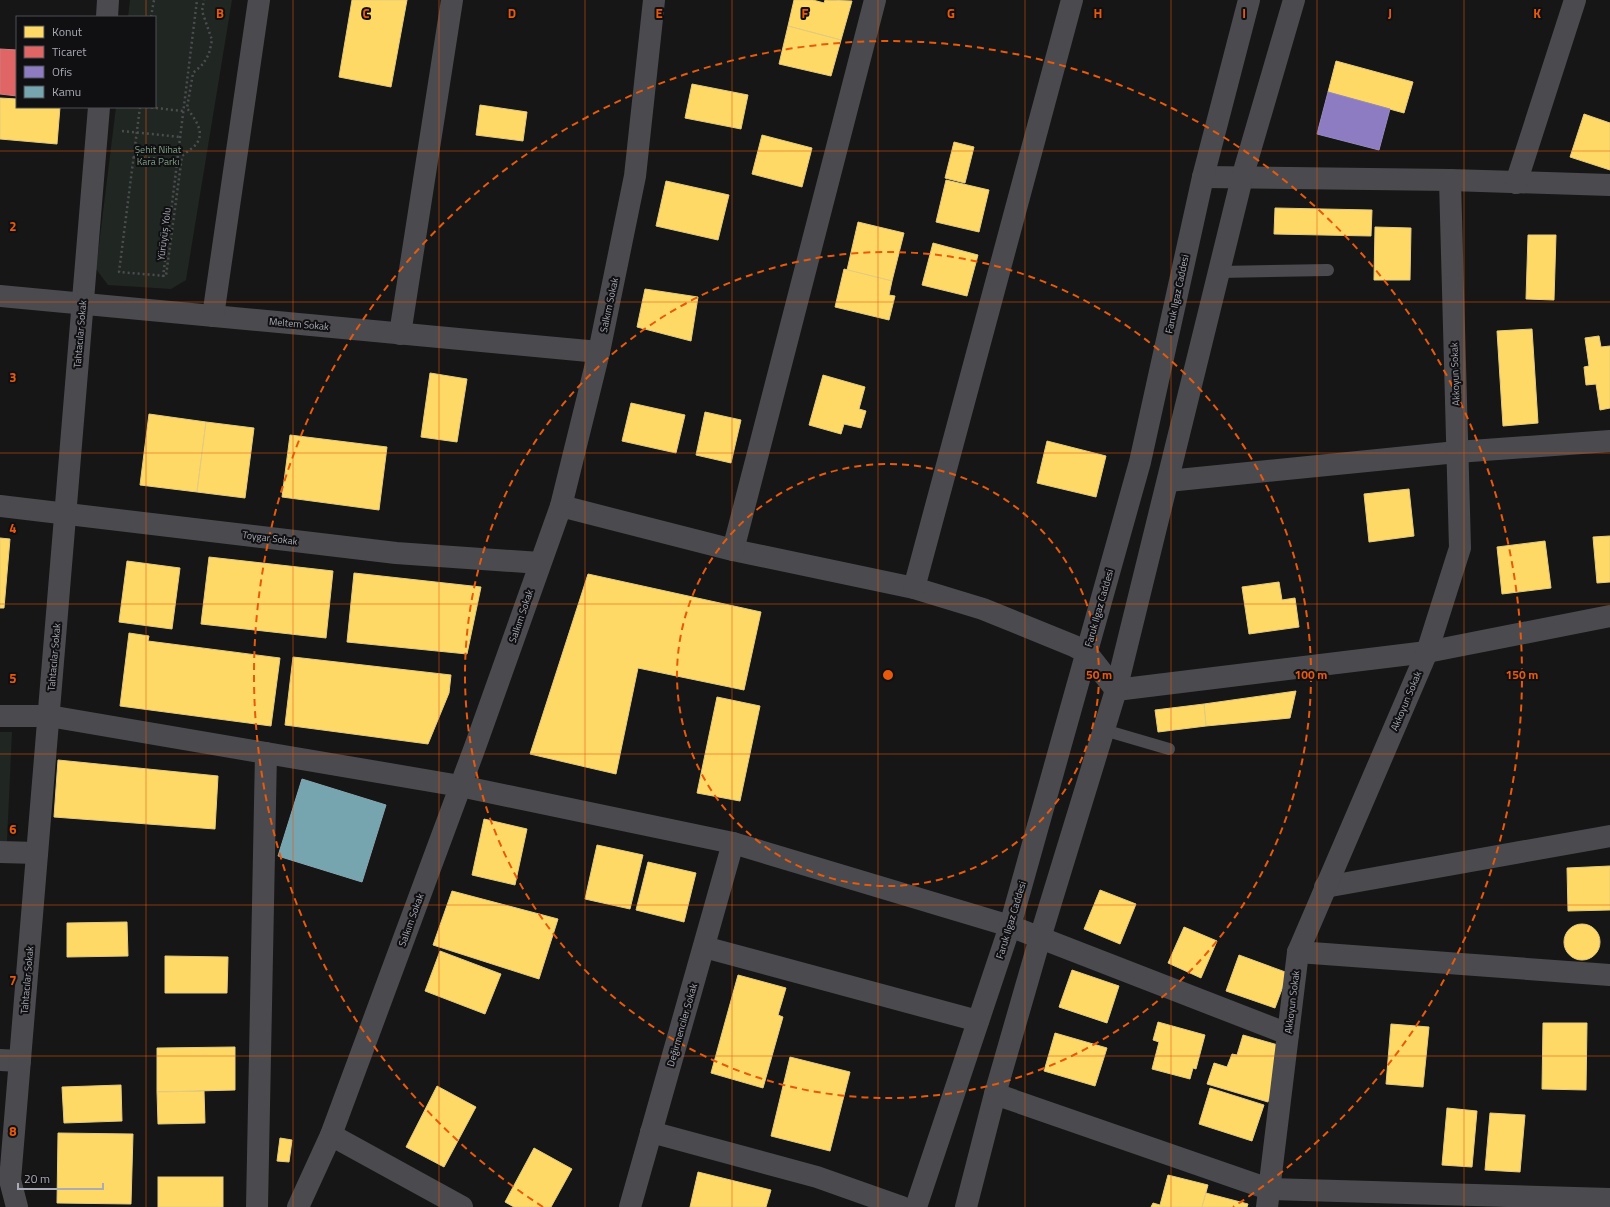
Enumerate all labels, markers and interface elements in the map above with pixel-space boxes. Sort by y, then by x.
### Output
text: B [216,3,224,23]
text: C [362,3,370,23]
text: D [508,3,516,23]
text: E [655,3,663,23]
text: F [802,3,809,23]
text: G [947,3,955,23]
text: H [1094,3,1102,23]
text: I [1242,3,1246,23]
text: J [1388,3,1392,23]
text: K [1533,3,1541,23]
legend [16,16,156,108]
text: Konut [52,22,83,41]
text: Ticaret [52,42,87,61]
text: Ofis [52,62,73,81]
text: Kamu [52,82,81,101]
park label: Şehit Nihat Kara Parkı [135,142,182,169]
street label: Yürüyüş Yolu [153,207,175,261]
text: 2 [9,216,17,236]
street label: Faruk Ilgaz Caddesi [1161,253,1193,335]
street label: Salkım Sokak [596,276,622,334]
street label: Tahtacılar Sokak [70,299,90,369]
street label: Meltem Sokak [268,314,330,334]
street label: Akkoyun Sokak [1446,342,1464,406]
text: 3 [9,367,17,387]
text: 4 [9,518,17,538]
street label: Toygar Sokak [242,527,299,549]
street label: Faruk Ilgaz Caddesi [1081,567,1117,649]
street label: Salkım Sokak [505,587,537,645]
street label: Tahtacılar Sokak [44,622,64,692]
text: 50 m [1086,665,1112,684]
text: 100 m [1295,665,1327,684]
text: 150 m [1506,665,1538,684]
text: 5 [9,668,17,688]
centre of rings [881,668,895,682]
street label: Akkoyun Sokak [1387,669,1425,733]
text: 6 [9,819,17,839]
street label: Faruk Ilgaz Caddesi [992,879,1030,961]
street label: Salkım Sokak [394,891,428,949]
street label: Tahtacılar Sokak [17,945,37,1015]
street label: Akkoyun Sokak [1281,969,1303,1034]
text: 7 [9,970,17,990]
street label: Değirmenciler Sokak [663,981,701,1068]
text: 8 [9,1121,17,1141]
scale bar [18,1165,103,1191]
text: 20 m [24,1169,50,1188]

